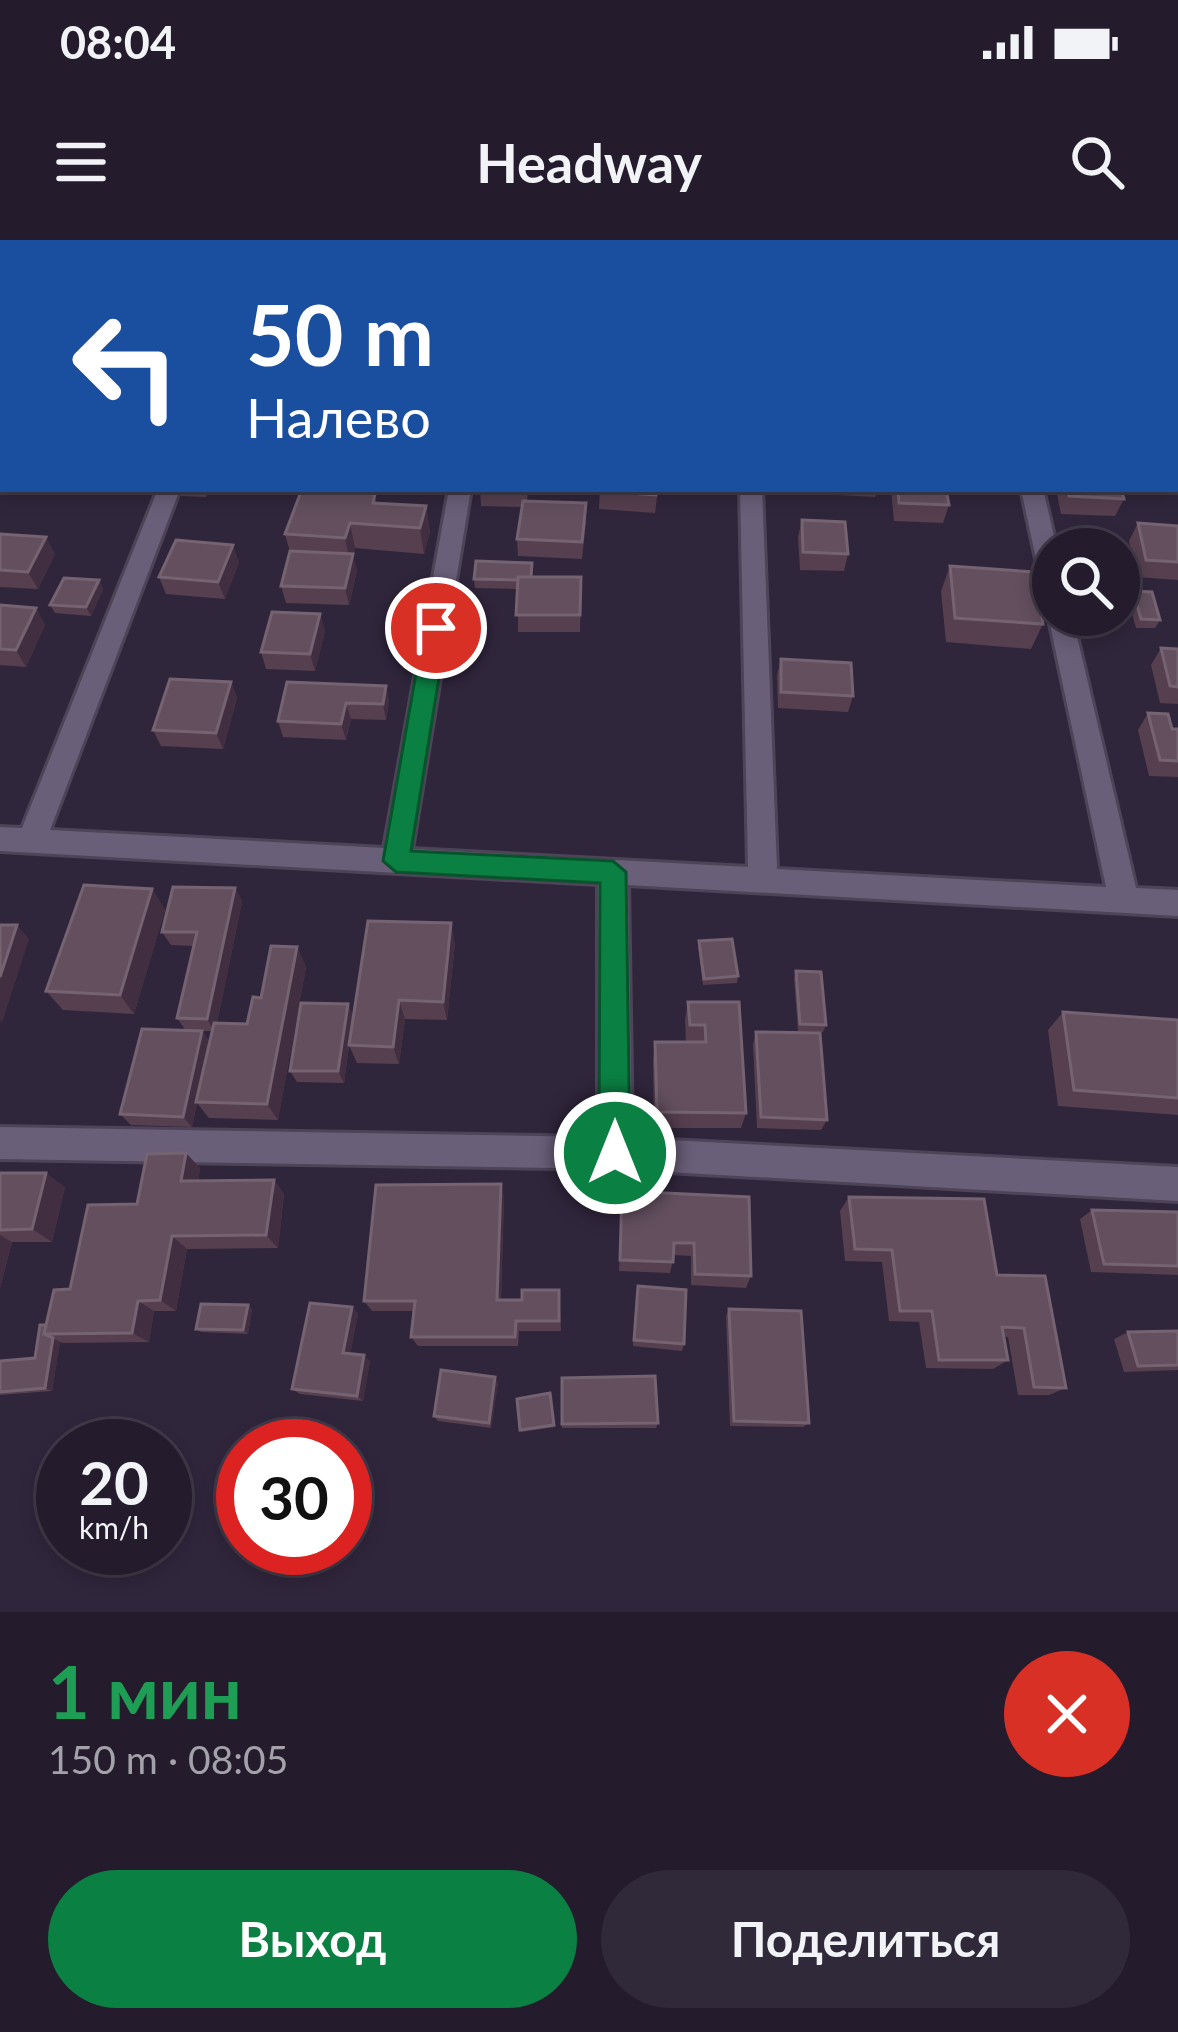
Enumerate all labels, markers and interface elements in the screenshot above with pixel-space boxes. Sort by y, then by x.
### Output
text: 08:04 [60,15,176,69]
icon: menu [48,129,114,195]
icon: search [1064,129,1130,195]
text: Headway [476,130,702,195]
text: 50 m [246,283,434,384]
icon: left [48,288,204,444]
text: Налево [246,385,431,450]
map controls [1032,528,1140,636]
button: search [1032,528,1140,636]
pin [385,577,487,679]
icon: arrive [403,595,469,661]
position arrow [552,1090,678,1216]
speed limit sign: 30 [216,1419,372,1575]
text: 20 [79,1446,149,1518]
text: km/h [79,1509,149,1545]
text: 1 мин [48,1648,242,1734]
button: close [1004,1651,1130,1777]
text: 150 m · 08:05 [48,1736,288,1782]
button: Выход [48,1870,577,2008]
button: Поделиться [601,1870,1130,2008]

